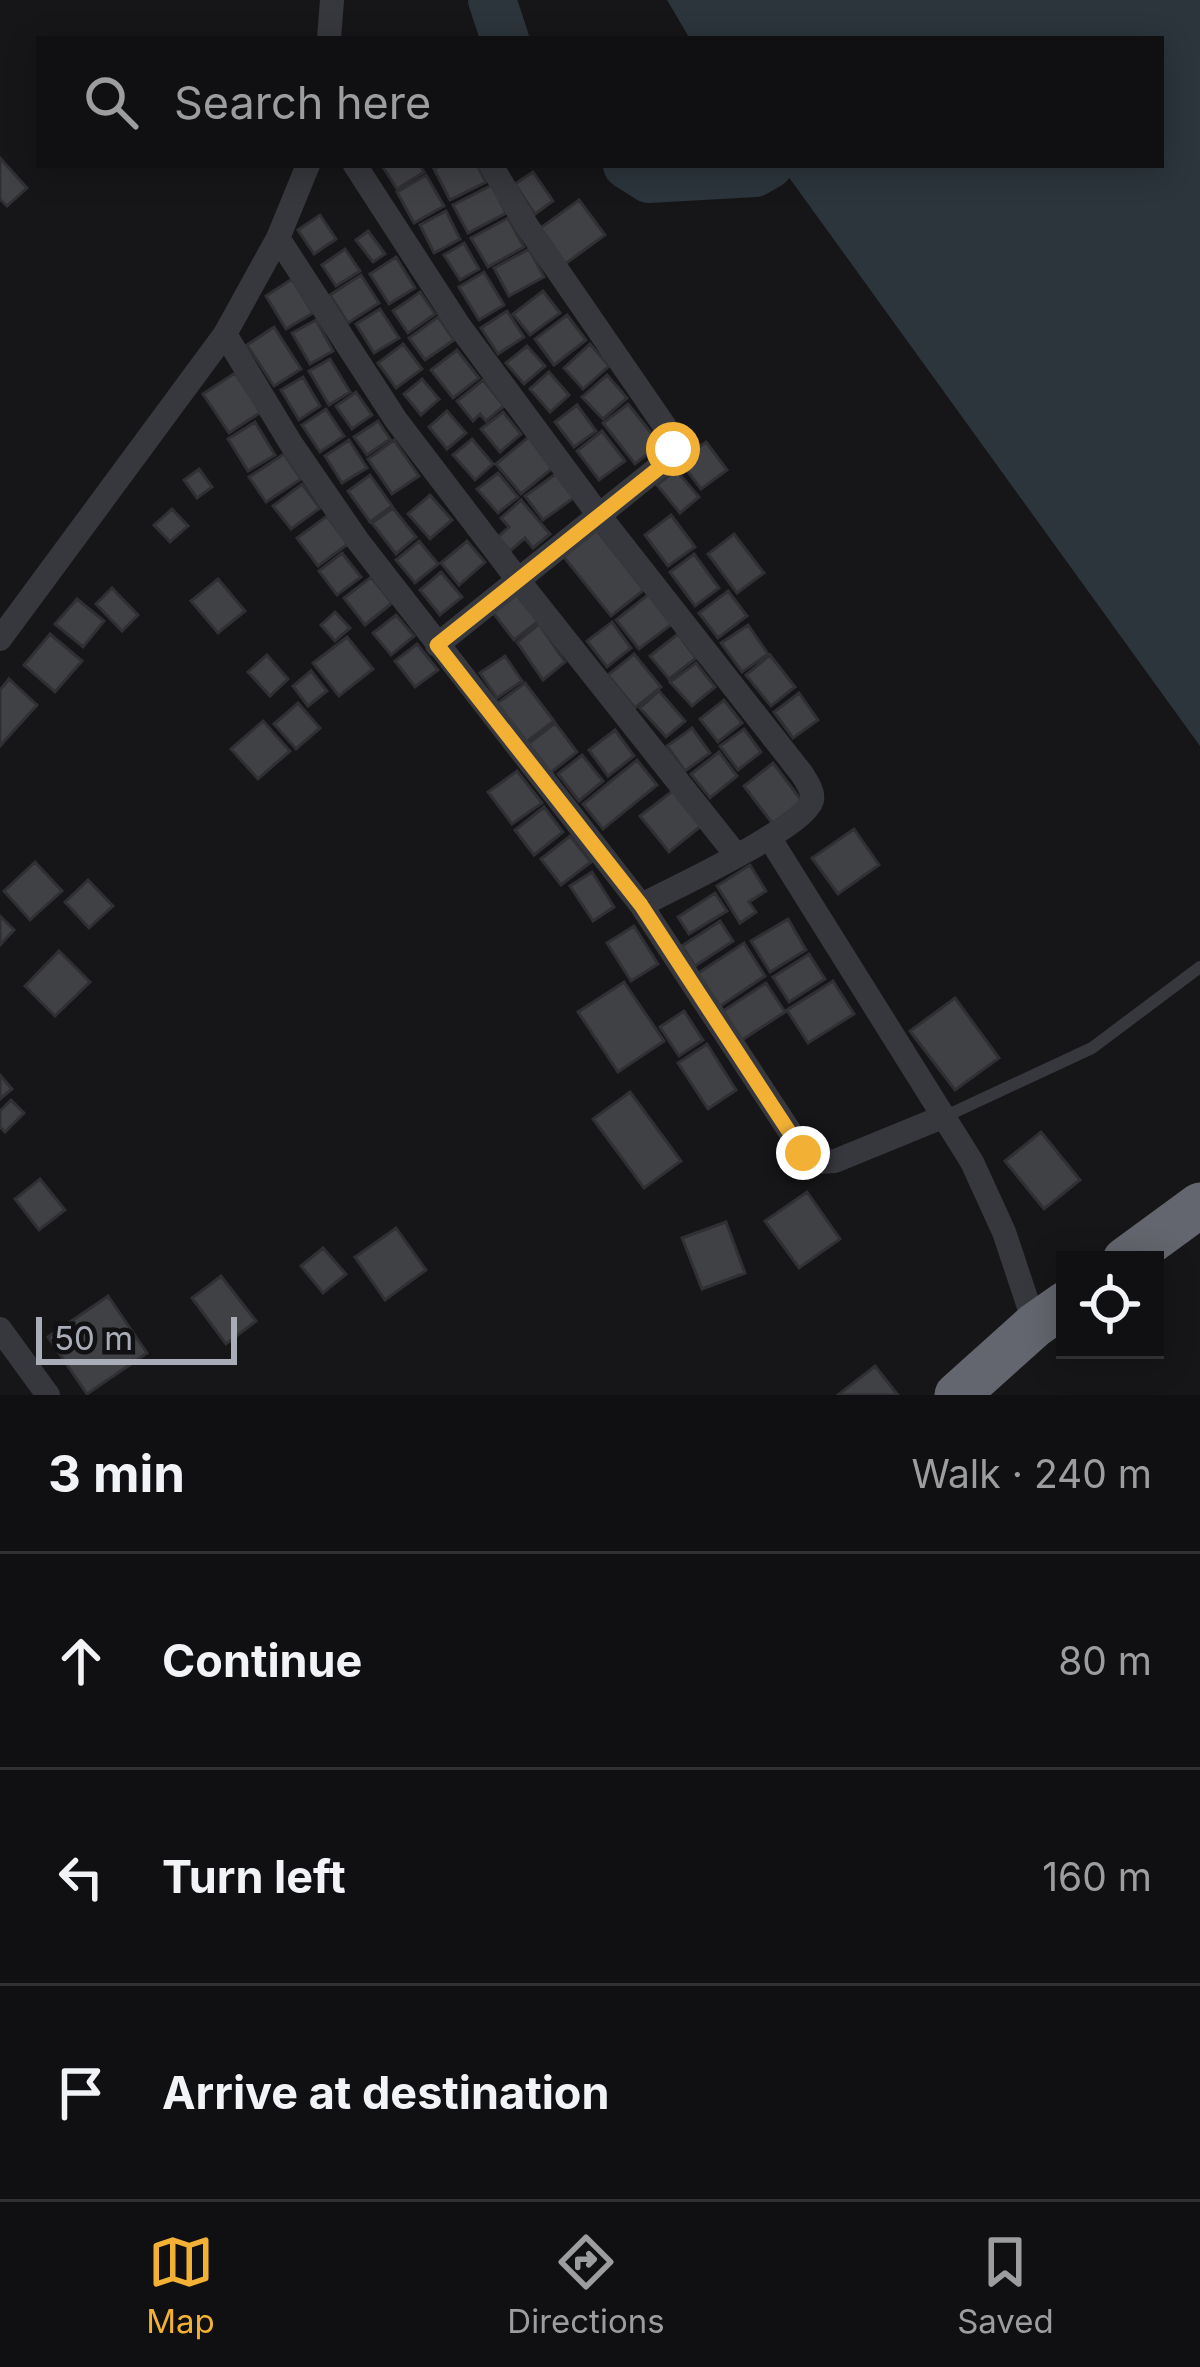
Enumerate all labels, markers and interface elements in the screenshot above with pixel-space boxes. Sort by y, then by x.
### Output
search box [36,36,1164,168]
icon: search [78,69,144,135]
text: Search here [174,75,431,130]
route start [646,422,700,476]
route end [776,1126,830,1180]
map controls [1056,1251,1164,1359]
button: locate [1056,1251,1164,1359]
scale bar [36,1311,237,1364]
text: 50 m [54,1318,133,1358]
text: 3 min [48,1443,185,1504]
text: Walk · 240 m [912,1450,1152,1497]
icon: ahead [48,1628,114,1694]
text: Continue [162,1633,362,1688]
text: 80 m [1058,1637,1152,1684]
icon: left [48,1844,114,1910]
text: Turn left [162,1849,346,1904]
text: 160 m [1042,1853,1152,1900]
icon: arrive [48,2060,114,2126]
text: Arrive at destination [162,2065,609,2120]
tab: Map [146,2229,215,2341]
tab: Directions [507,2229,665,2341]
tab: Saved [957,2229,1054,2341]

